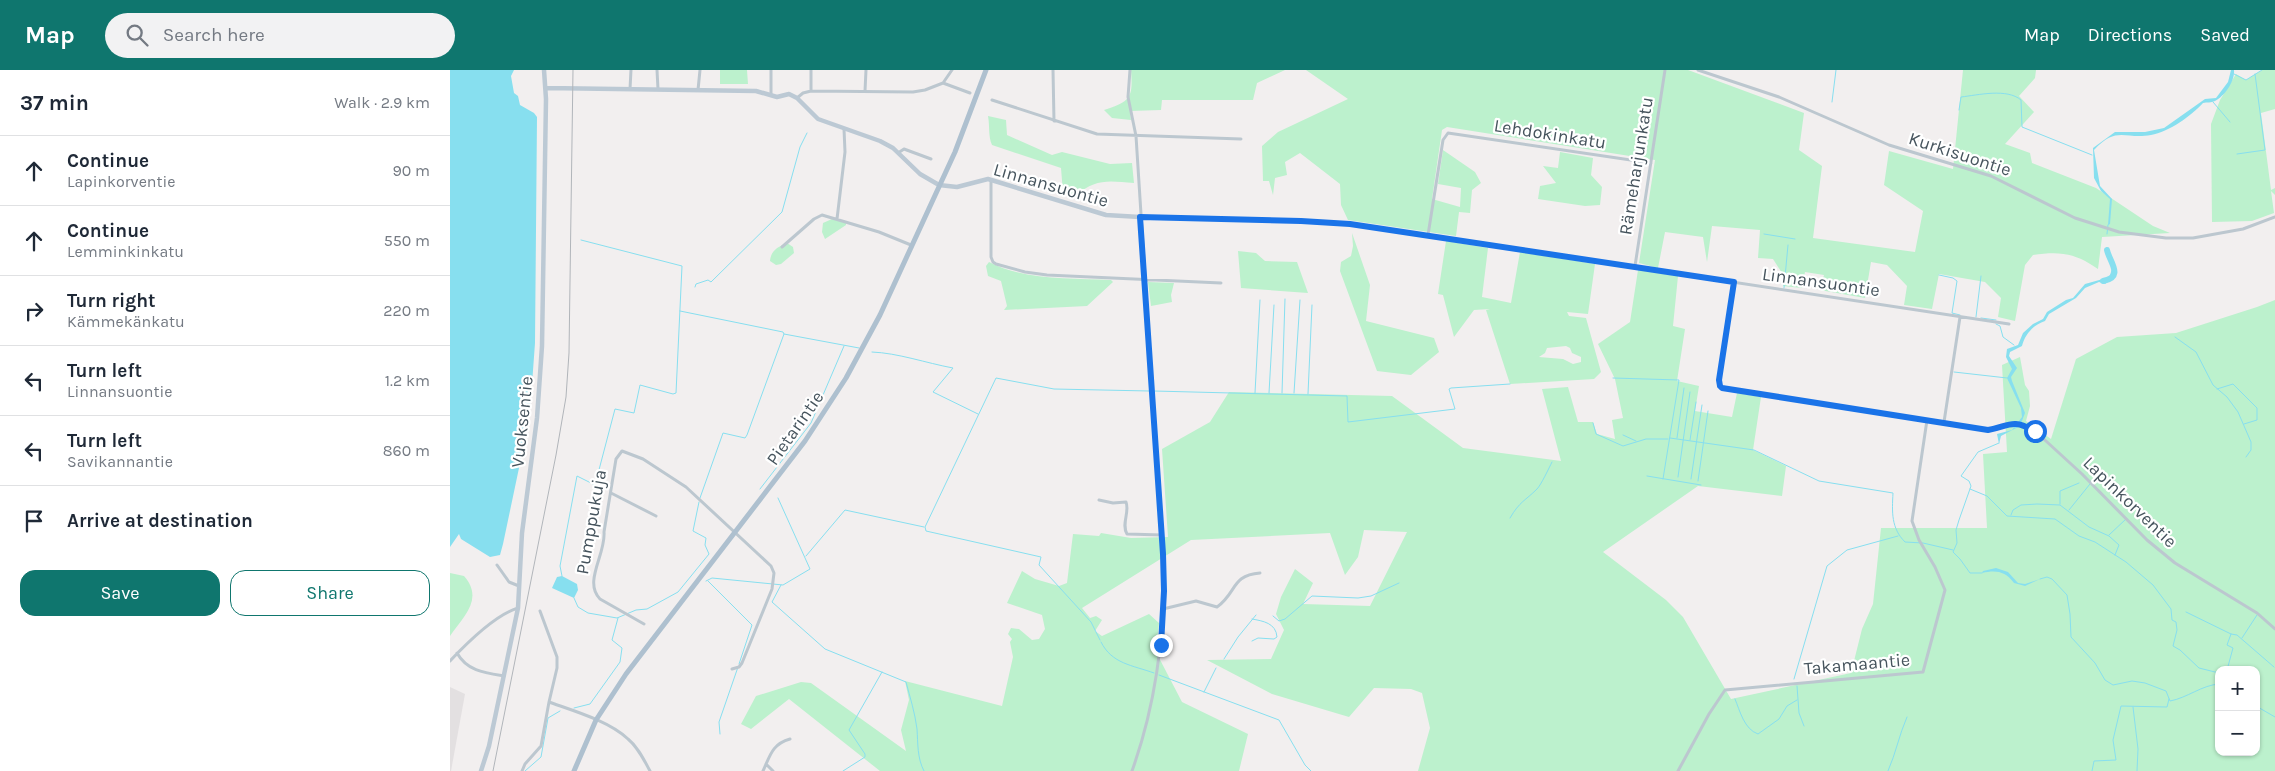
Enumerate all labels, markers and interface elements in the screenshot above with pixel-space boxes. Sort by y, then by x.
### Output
search box [105,13,455,58]
text: Map [25,21,75,49]
icon: search [123,21,151,49]
text: Search here [163,24,265,46]
text: Map [2024,24,2060,46]
text: Directions [2088,24,2172,46]
text: Saved [2200,24,2250,46]
text: 37 min [20,91,89,115]
text: Walk · 2.9 km [334,93,430,112]
street label: Rämeharjunkatu [1614,95,1658,237]
street label: Lehdokinkatu [1492,114,1608,154]
street label: Kurkisuontie [1906,127,2014,181]
text: Continue [67,150,149,172]
icon: ahead [20,157,48,185]
street label: Linnansuontie [991,158,1111,212]
text: 90 m [392,161,430,180]
text: Lapinkorventie [67,172,176,191]
text: Continue [67,220,149,242]
icon: ahead [20,227,48,255]
text: 550 m [384,231,430,250]
text: Lemminkinkatu [67,242,184,261]
street label: Linnansuontie [1761,263,1881,301]
text: Turn right [67,290,156,312]
icon: right [20,297,48,325]
text: 220 m [383,301,430,320]
text: Kämmekänkatu [67,312,185,331]
text: Turn left [67,360,142,382]
icon: left [20,367,48,395]
text: 1.2 km [385,371,430,390]
street label: Vuoksentie [506,375,538,469]
text: Linnansuontie [67,382,173,401]
street label: Pietarintie [762,387,828,469]
route start [2024,420,2047,443]
text: Turn left [67,430,142,452]
icon: left [20,437,48,465]
text: 860 m [383,441,430,460]
text: Savikannantie [67,452,173,471]
street label: Lapinkorventie [2078,452,2182,552]
street label: Pumppukuja [571,468,611,576]
icon: arrive [20,507,48,535]
text: Arrive at destination [67,510,253,532]
button: Save [20,570,220,616]
button: Share [230,570,430,616]
route end [1150,634,1173,657]
street label: Takamaantie [1803,648,1911,680]
map controls [2215,666,2260,756]
button: + [2215,666,2260,711]
button: − [2215,711,2260,756]

